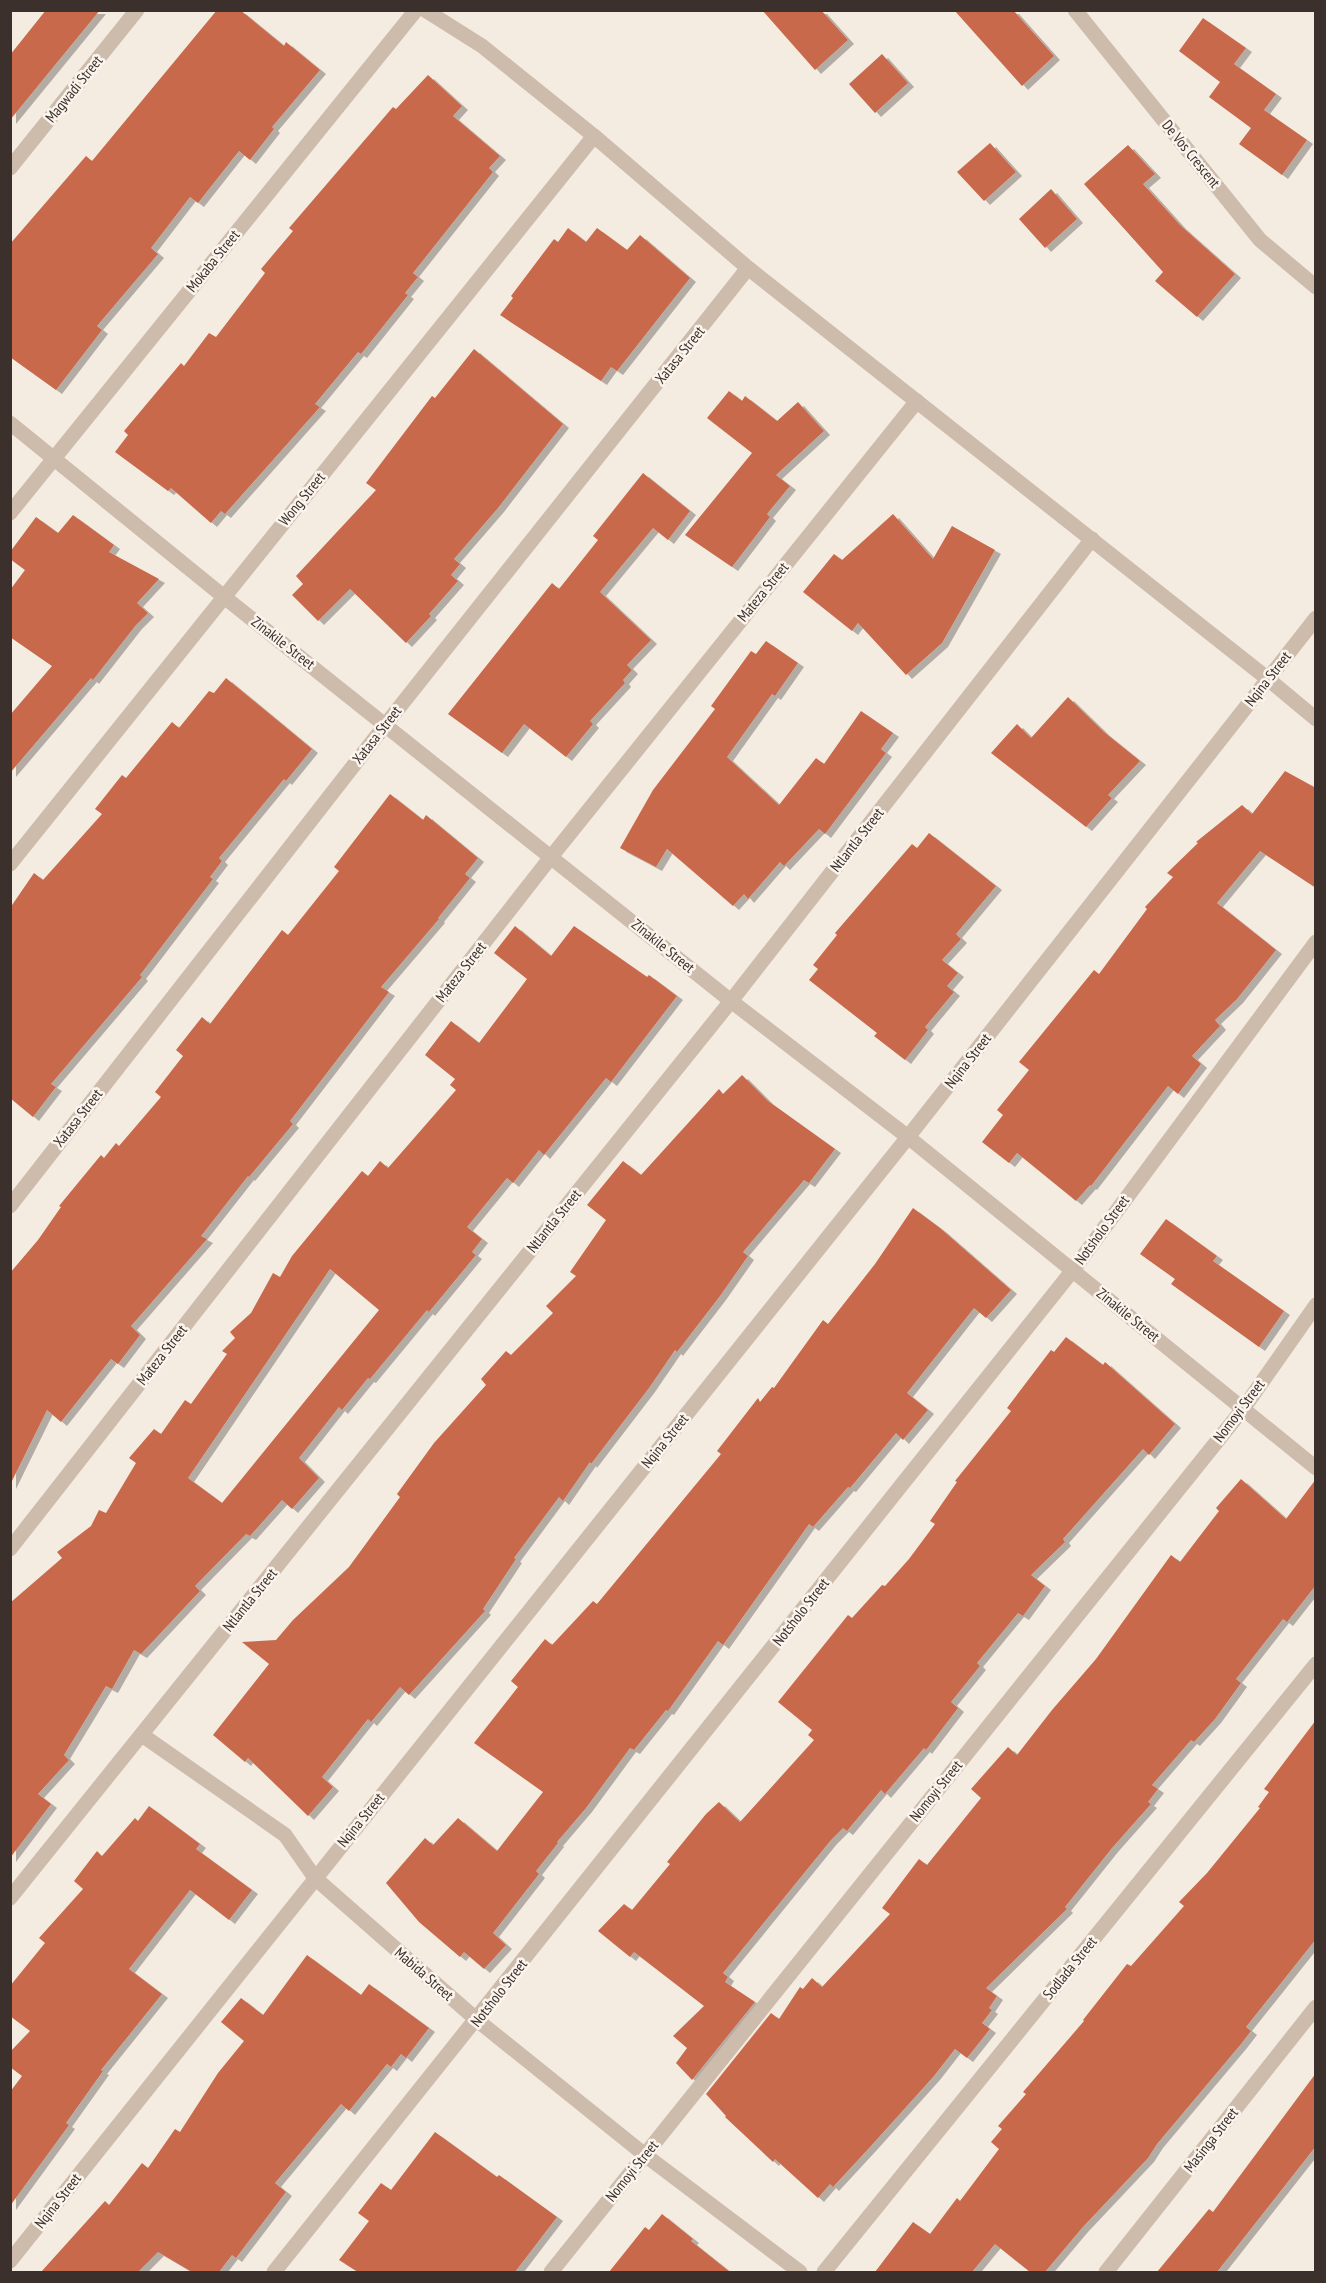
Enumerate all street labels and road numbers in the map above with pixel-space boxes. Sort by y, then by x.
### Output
street label: Magwadi Street [41,51,106,126]
street label: De Vos Crescent [1158,116,1225,191]
street label: Mokaba Street [182,226,243,296]
street label: Xatasa Street [651,322,709,387]
street label: Wong Street [274,468,329,529]
street label: Mateza Street [733,558,792,625]
street label: Zinakile Street [248,612,319,673]
street label: Nqina Street [1240,647,1295,710]
street label: Xatasa Street [348,702,405,768]
street label: Ntlantla Street [826,804,888,876]
street label: Zinakile Street [628,914,699,977]
street label: Mateza Street [431,938,490,1006]
street label: Nqina Street [940,1029,995,1092]
street label: Xatasa Street [49,1085,106,1151]
street label: Ntlantla Street [522,1185,585,1256]
street label: Notsholo Street [1070,1191,1133,1268]
street label: Zinakile Street [1093,1283,1164,1346]
street label: Mateza Street [132,1321,191,1389]
street label: Nomoyi Street [1209,1376,1268,1446]
street label: Nqina Street [637,1410,692,1472]
street label: Ntlantla Street [218,1564,281,1635]
street label: Notsholo Street [768,1574,833,1649]
street label: Nomoyi Street [905,1756,966,1825]
street label: Nqina Street [333,1789,388,1851]
street label: Sodlada Street [1038,1932,1101,2003]
street label: Mabida Street [391,1943,458,2004]
street label: Notsholo Street [466,1955,531,2030]
street label: Masinga Street [1179,2103,1242,2176]
street label: Nomoyi Street [601,2136,662,2205]
street label: Nqina Street [30,2169,85,2232]

